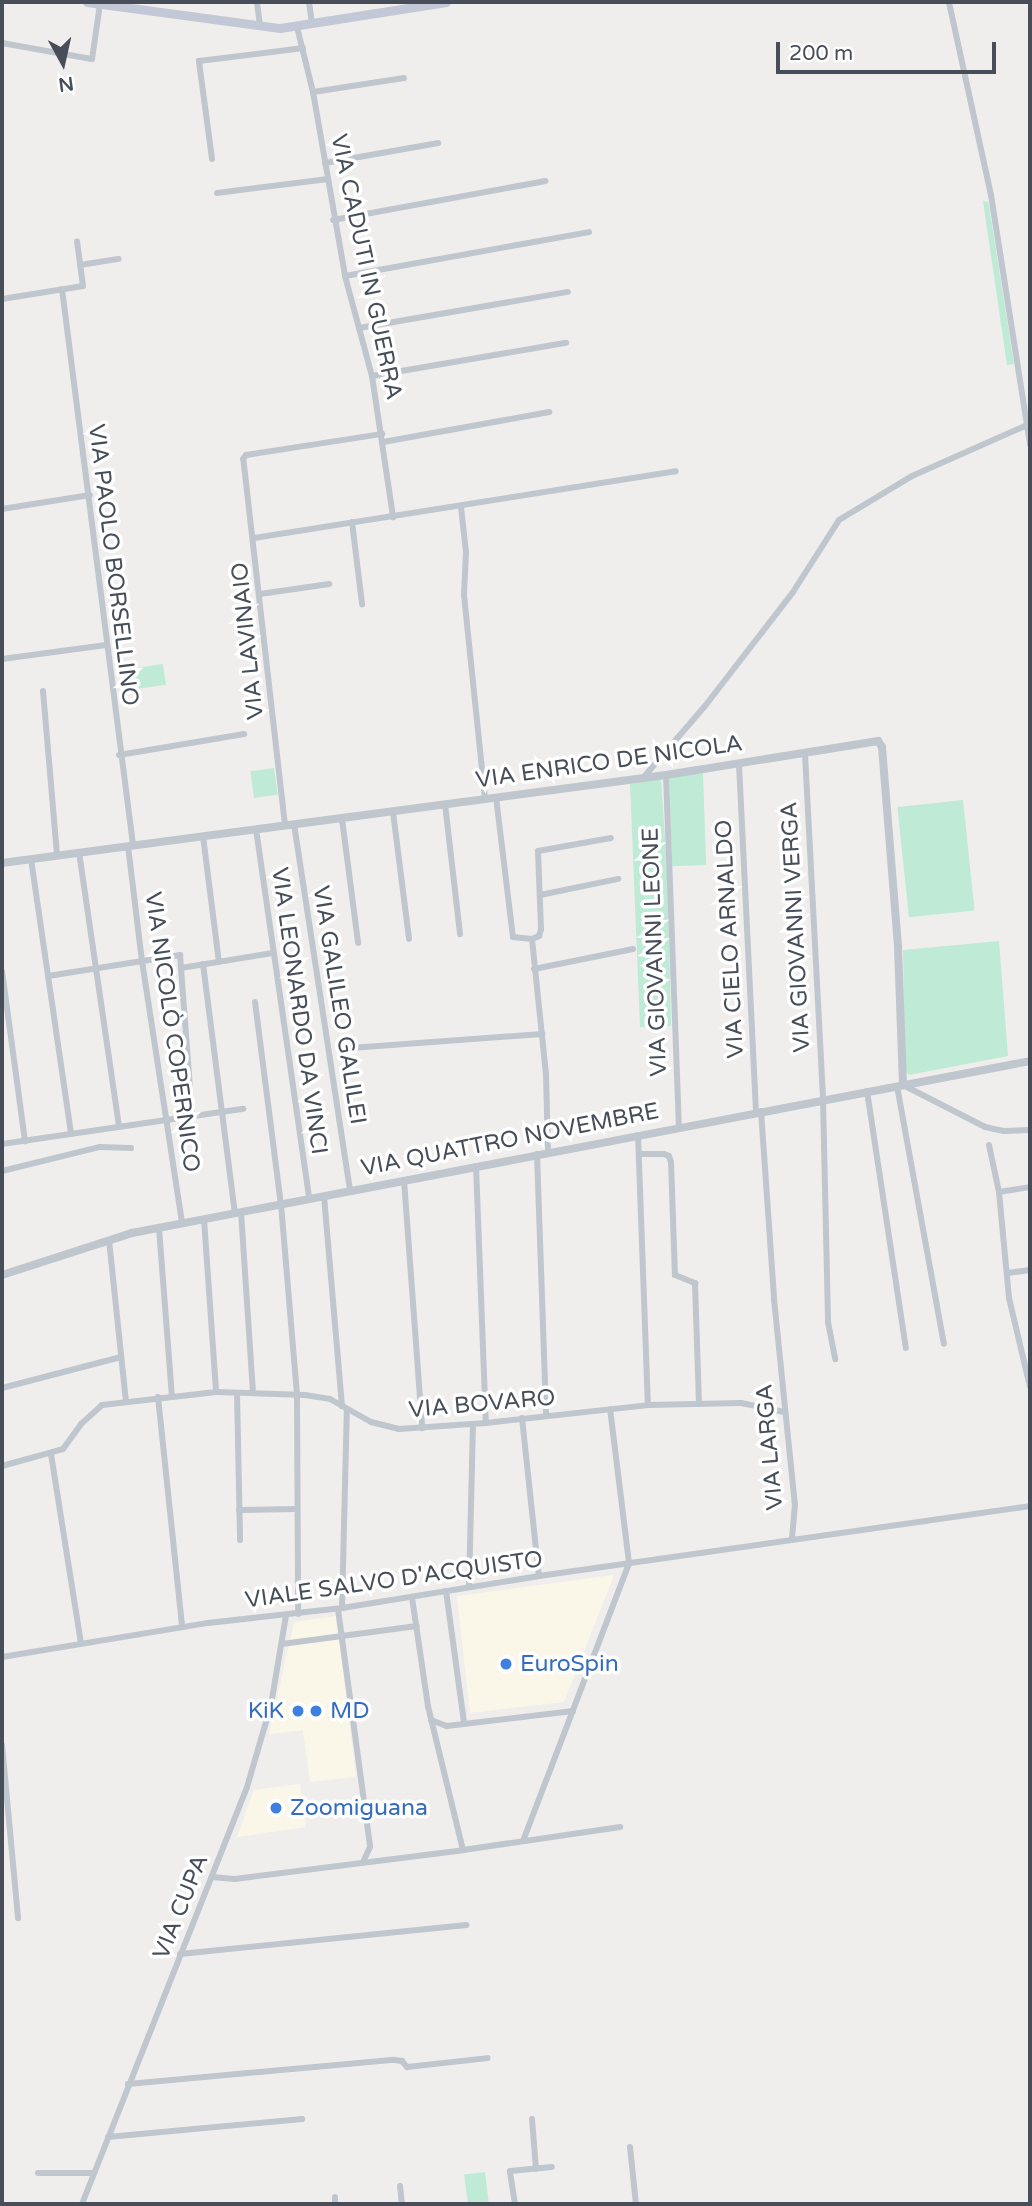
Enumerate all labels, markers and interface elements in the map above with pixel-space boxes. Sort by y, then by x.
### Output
north arrow [28,28,98,98]
scale bar [780,28,1000,72]
text: 200 m [789,41,853,66]
text: N [57,72,75,96]
street label: VIA CADUTI IN GUERRA [324,132,408,402]
street label: VIA PAOLO BORSELLINO [82,423,144,707]
street label: VIA LAVINAIO [226,561,270,721]
street label: VIA ENRICO DE NICOLA [474,730,744,794]
street label: VIA GIOVANNI VERGA [776,801,816,1053]
street label: VIA CIELO ARNALDO [710,819,750,1059]
street label: VIA GIOVANNI LEONE [637,827,673,1077]
street label: VIA LEONARDO DA VINCI [265,866,333,1156]
street label: VIA GALILEO GALILEI [306,884,372,1126]
street label: VIA NICOLÒ COPERNICO [139,890,205,1174]
street label: VIA QUATTRO NOVEMBRE [359,1098,661,1182]
street label: VIA LARGA [751,1383,789,1511]
street label: VIA BOVARO [408,1384,556,1424]
street label: VIALE SALVO D'ACQUISTO [243,1545,545,1615]
place label: EuroSpin [520,1650,619,1678]
marker: EuroSpin [498,1656,514,1672]
place label: KiK [248,1697,284,1725]
place label: MD [330,1697,369,1725]
marker: KiK [290,1703,306,1719]
marker: MD [308,1703,324,1719]
place label: Zoomiguana [290,1794,428,1822]
marker: Zoomiguana [268,1800,284,1816]
street label: VIA CUPA [147,1851,215,1963]

